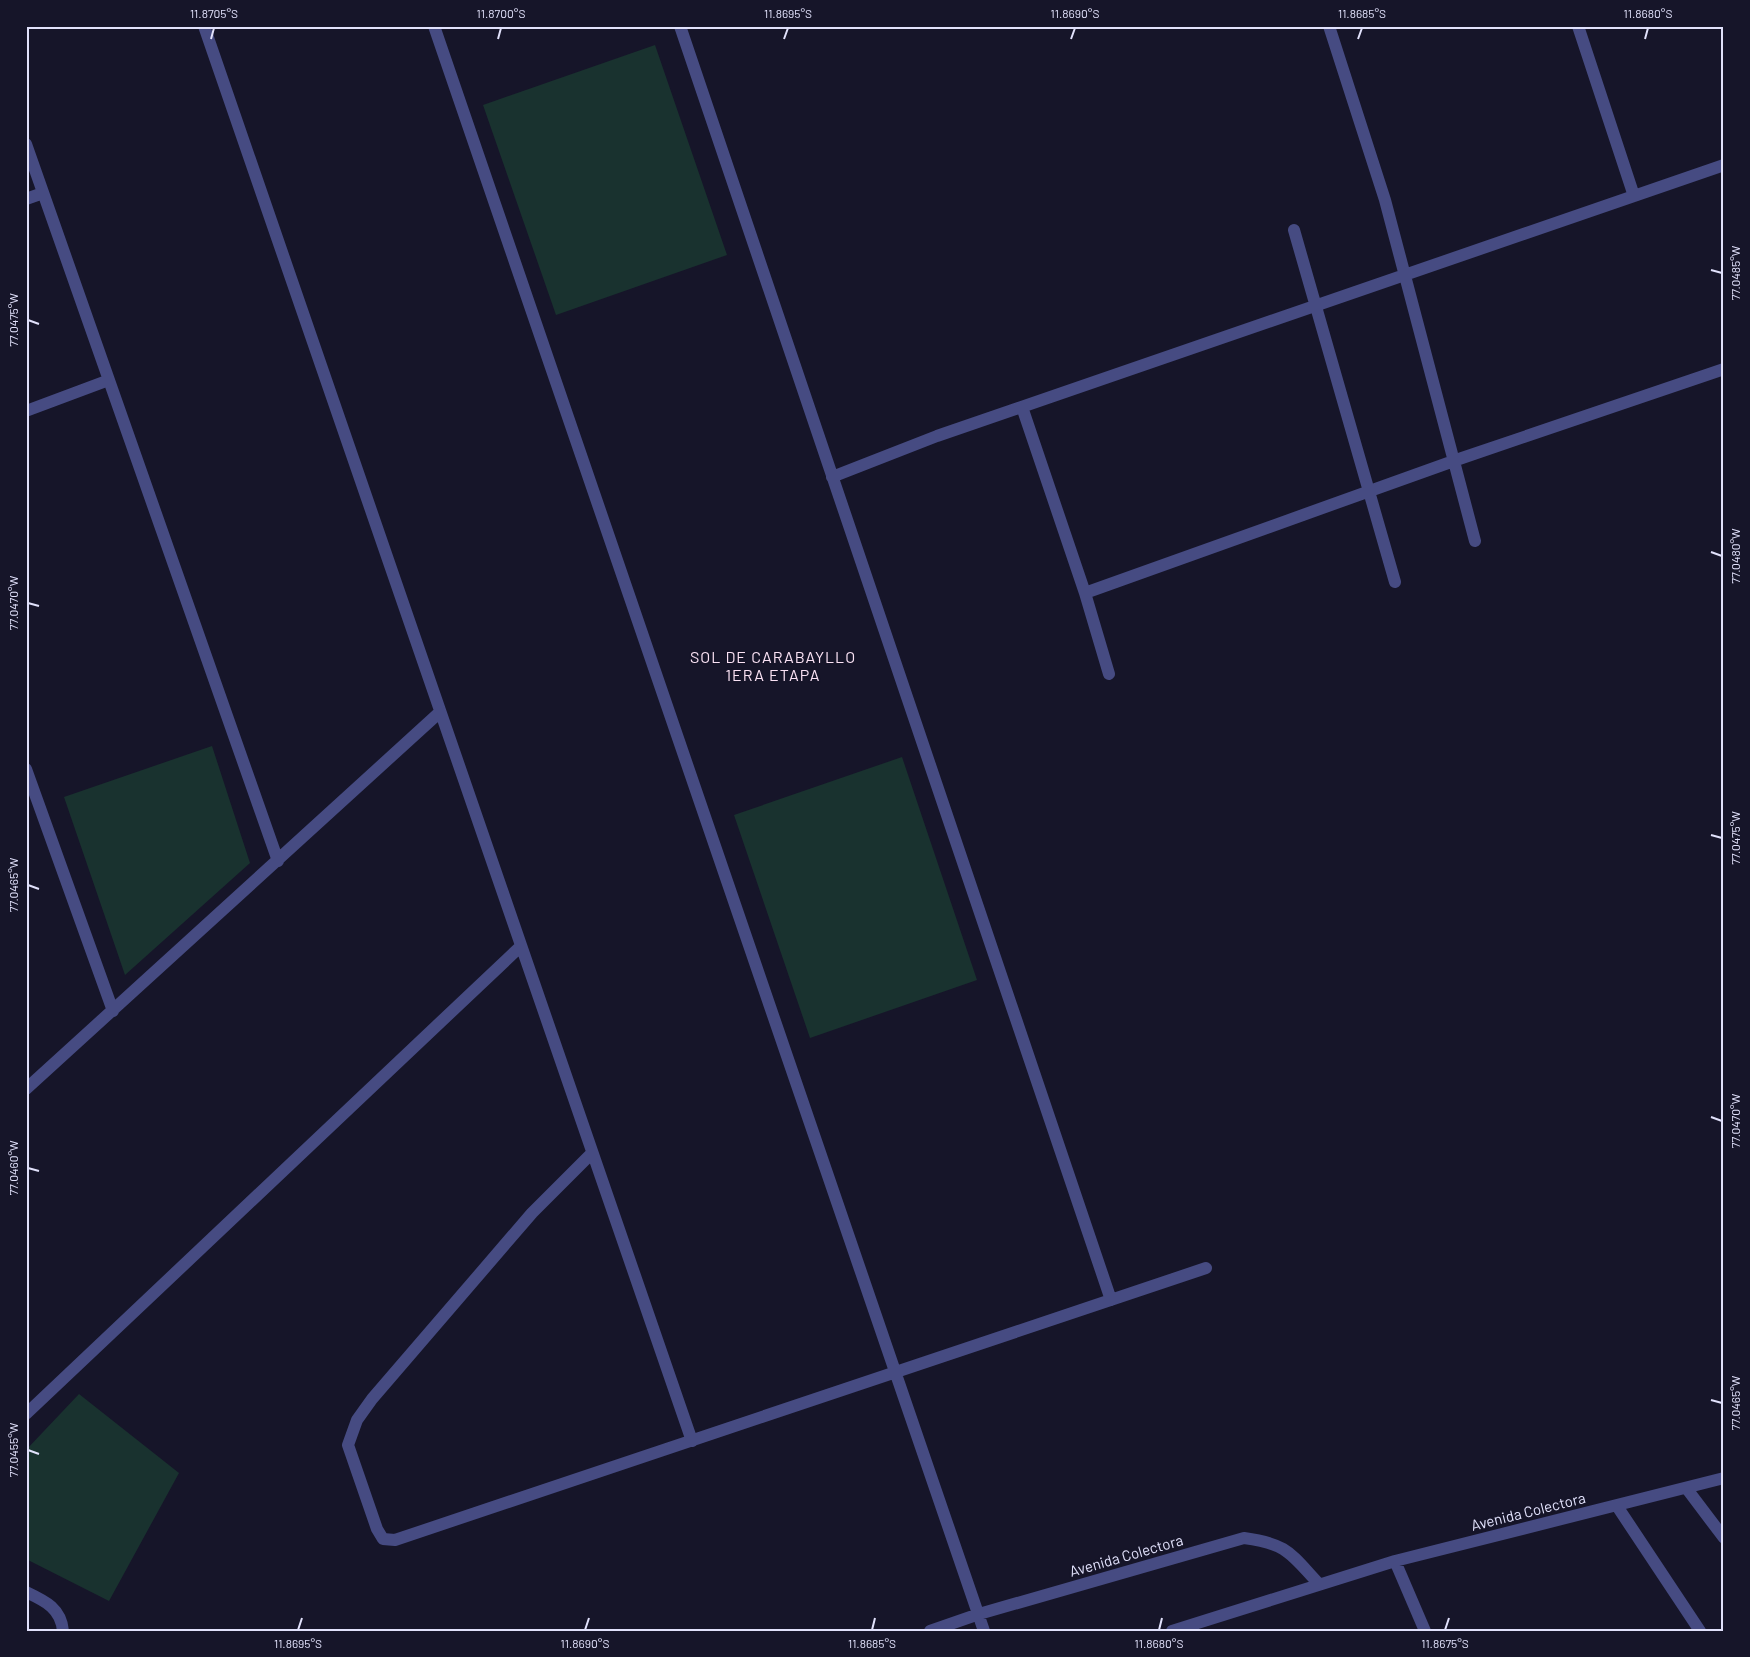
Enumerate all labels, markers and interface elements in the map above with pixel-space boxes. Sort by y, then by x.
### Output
text: 11.8705°S [190,6,238,20]
text: 11.8700°S [477,6,525,20]
text: 11.8695°S [764,6,812,20]
text: 11.8690°S [1051,6,1099,20]
text: 11.8685°S [1338,6,1386,20]
text: 11.8680°S [1624,6,1672,20]
text: 77.0485°W [1728,245,1742,300]
text: 77.0475°W [6,293,20,347]
text: 77.0480°W [1728,528,1742,584]
text: 77.0470°W [6,575,20,630]
district label: SOL DE CARABAYLLO 1ERA ETAPA [690,647,856,684]
text: 77.0475°W [1728,811,1742,865]
text: 77.0465°W [6,857,20,912]
text: 77.0470°W [1728,1093,1742,1148]
text: 77.0460°W [6,1140,20,1196]
text: 77.0465°W [1728,1375,1742,1430]
text: 77.0455°W [6,1422,20,1477]
street label: Avenida Colectora [1469,1488,1587,1534]
street label: Avenida Colectora [1067,1530,1185,1580]
text: 11.8695°S [274,1636,322,1650]
text: 11.8690°S [561,1636,609,1650]
text: 11.8685°S [848,1636,896,1650]
text: 11.8680°S [1135,1636,1183,1650]
text: 11.8675°S [1421,1636,1469,1650]

